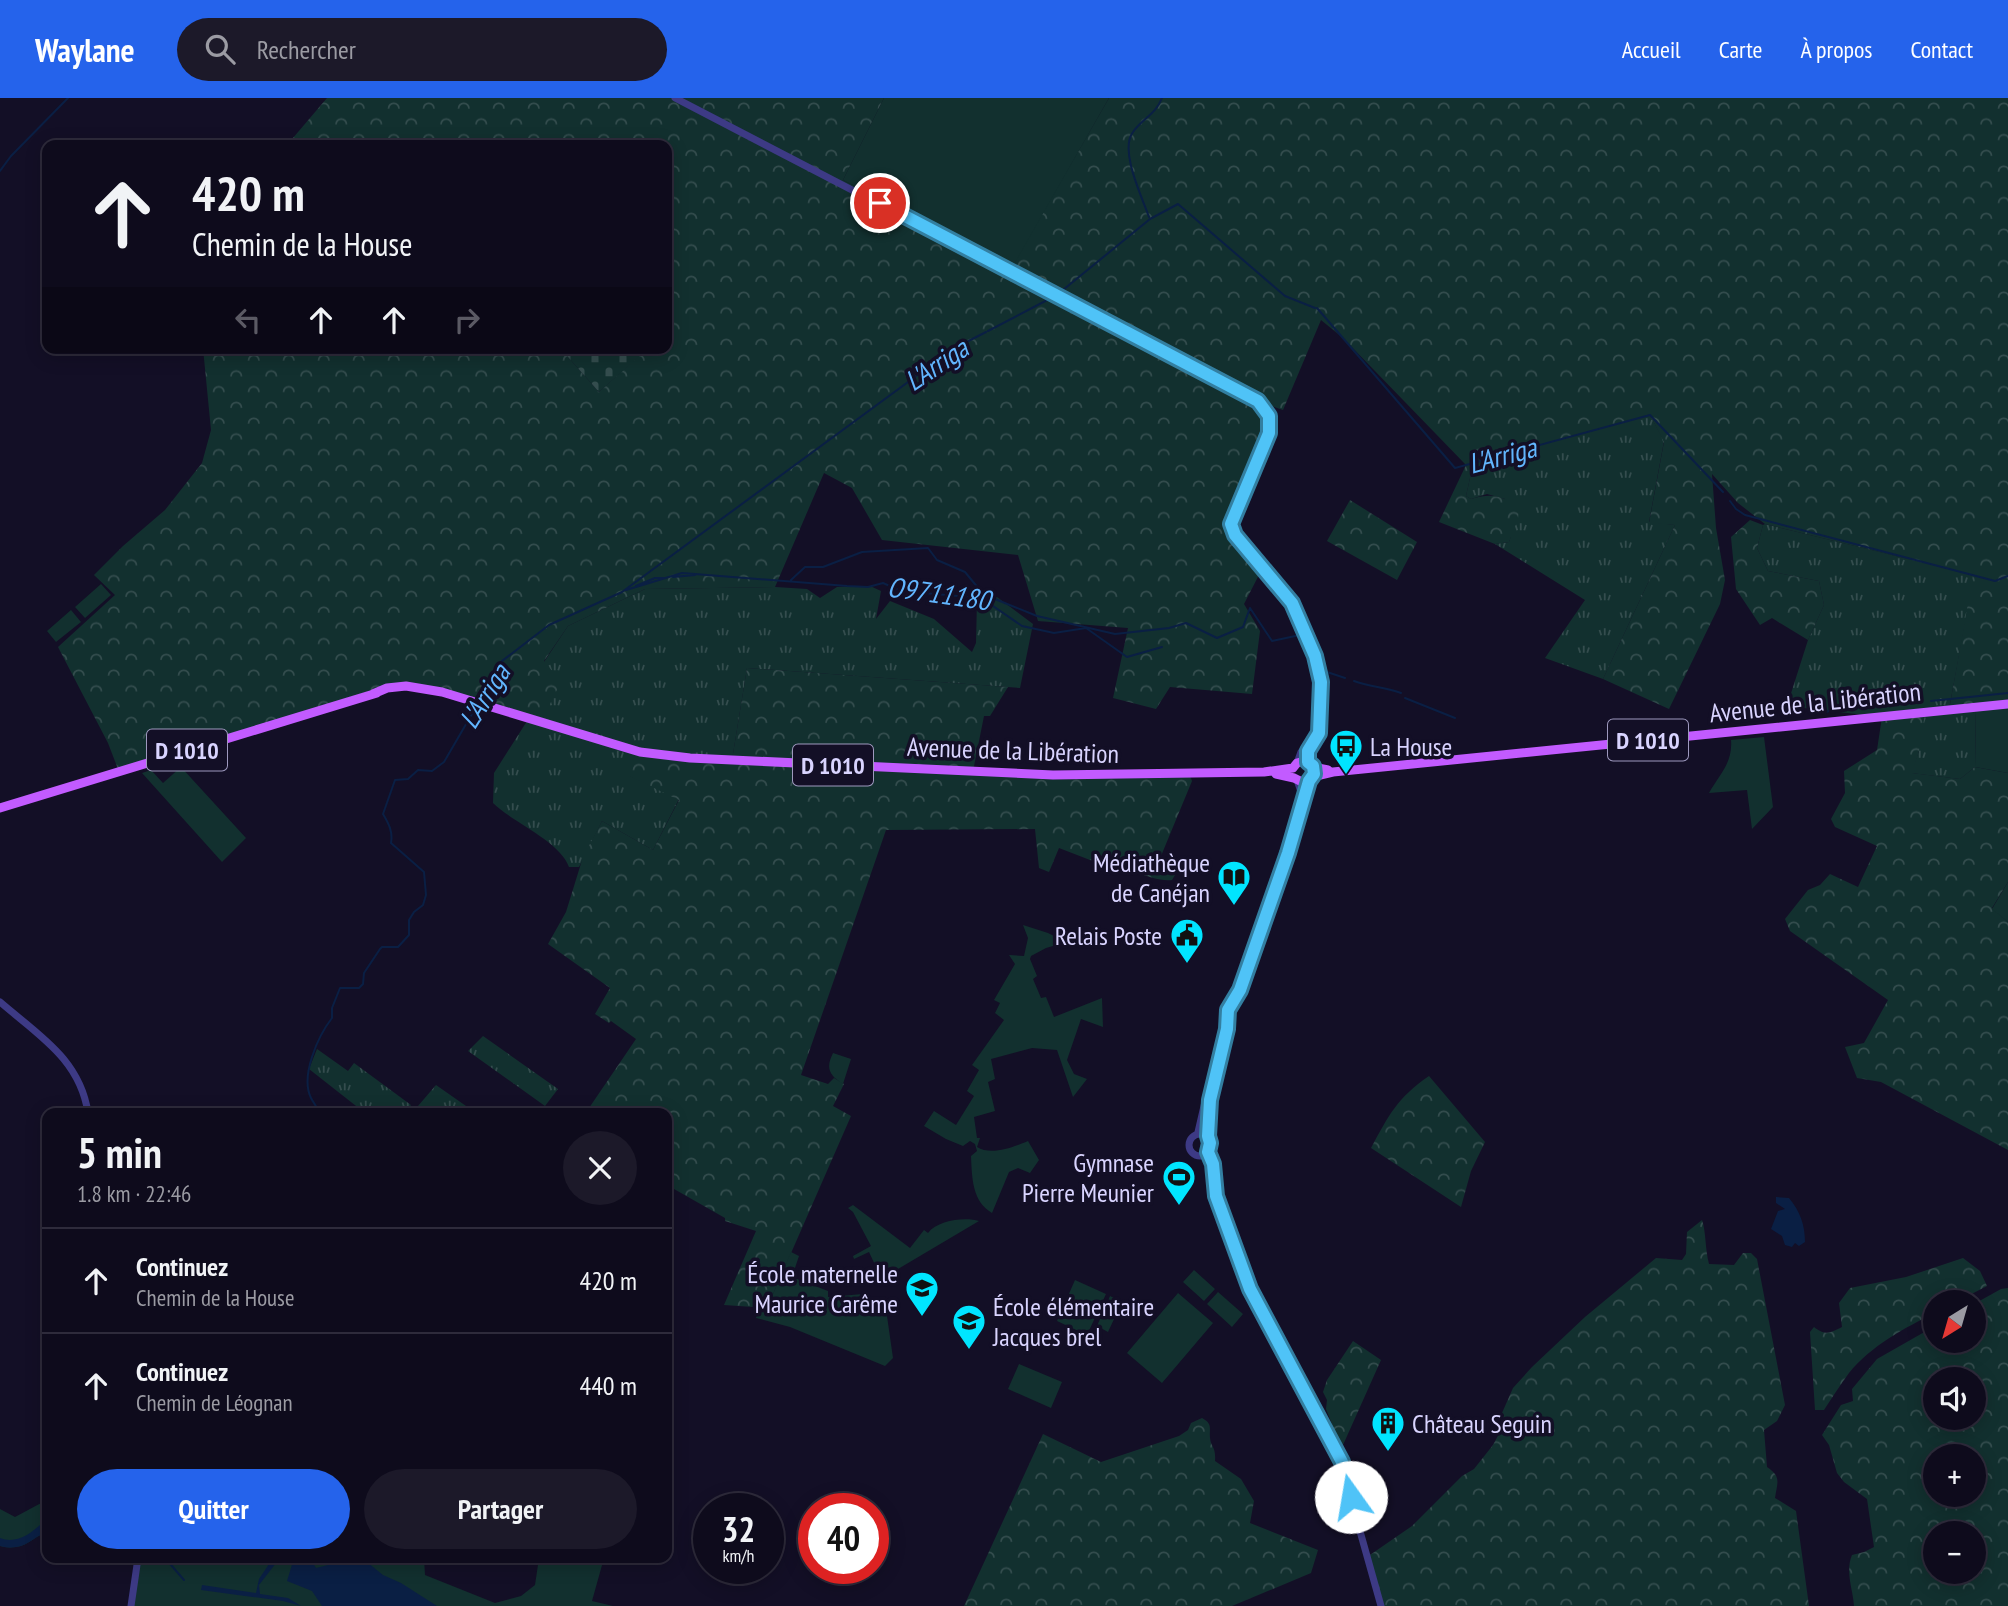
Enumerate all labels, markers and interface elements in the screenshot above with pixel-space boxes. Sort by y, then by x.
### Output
search box [177,18,667,81]
text: Waylane [35,28,135,71]
icon: search [201,30,239,68]
text: Rechercher [257,33,356,66]
text: Accueil [1622,34,1681,65]
text: Carte [1719,34,1762,65]
text: À propos [1800,34,1872,65]
text: Contact [1910,34,1973,65]
text: 420 m [192,161,305,225]
icon: ahead [77,168,168,259]
pin [850,173,910,233]
icon: arrive [861,184,899,222]
text: Chemin de la House [192,223,412,265]
icon: left [229,301,267,339]
icon: ahead [302,301,340,339]
icon: ahead [375,301,413,339]
icon: right [448,301,486,339]
water label: L'Arriga [897,328,976,399]
water label: L'Arriga [1464,428,1542,482]
water label: O9711180 [885,567,996,619]
water label: L'Arriga [450,655,519,735]
street label: Avenue de la Libération [1708,675,1922,729]
road number: D 1010 [1608,720,1688,760]
bus stop icon: La House [1327,727,1365,776]
road number: D 1010 [147,730,227,770]
street label: Avenue de la Libération [906,730,1120,770]
place label: La House [1370,730,1452,763]
road number: D 1010 [793,744,873,786]
place label: Médiathèque de Canéjan [1093,846,1210,909]
library icon: Médiathèque de Canéjan [1215,858,1253,907]
public building icon: Relais Poste [1168,916,1206,965]
place label: Relais Poste [1055,919,1162,952]
text: 5 min [77,1125,162,1180]
button: close [563,1131,637,1205]
place label: Gymnase Pierre Meunier [1022,1146,1154,1209]
sports icon: Gymnase Pierre Meunier [1160,1158,1198,1207]
text: 1.8 km · 22:46 [77,1179,191,1208]
text: Continuez [136,1250,228,1283]
place label: École maternelle Maurice Carême [747,1257,898,1320]
icon: ahead [77,1262,115,1300]
text: 420 m [579,1264,637,1297]
school or university icon: École maternelle Maurice Carême [903,1269,941,1318]
text: Chemin de la House [136,1283,294,1312]
place label: École élémentaire Jacques brel [992,1290,1154,1353]
north arrow [1923,1290,1986,1353]
map controls [1923,1290,1986,1584]
school or university icon: École élémentaire Jacques brel [950,1302,988,1351]
text: Continuez [136,1355,228,1388]
icon: ahead [77,1367,115,1405]
button: sound [1923,1367,1986,1430]
text: 440 m [579,1369,637,1402]
text: Chemin de Léognan [136,1388,293,1417]
building icon: Château Seguin [1369,1404,1407,1453]
place label: Château Seguin [1412,1407,1552,1440]
button: + [1923,1444,1986,1507]
position arrow [1314,1460,1388,1534]
button: Quitter [77,1469,350,1549]
button: Partager [364,1469,637,1549]
speed limit sign: 40 [798,1493,889,1584]
text: 32 [722,1506,755,1552]
button: − [1923,1521,1986,1584]
text: km/h [723,1544,754,1567]

